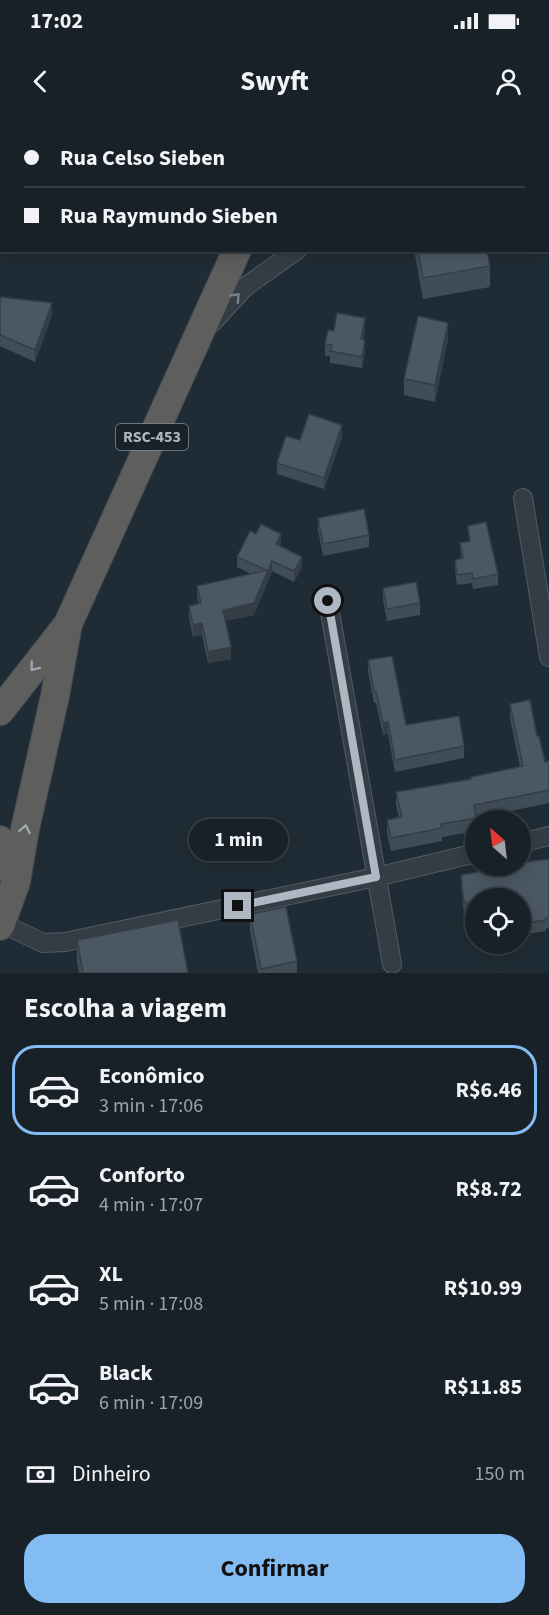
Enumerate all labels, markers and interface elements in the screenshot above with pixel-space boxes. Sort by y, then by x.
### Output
text: 17:02 [30,5,83,37]
text: Swyft [240,62,309,101]
icon: back [24,65,57,98]
icon: person [492,65,525,98]
text: Rua Celso Sieben [60,142,225,174]
text: Rua Raymundo Sieben [60,200,278,232]
one-way arrow [229,294,240,304]
road number: RSC-453 [116,424,188,450]
route start [314,587,341,614]
one-way arrow [31,661,42,672]
north arrow [465,810,531,876]
map controls [465,810,531,954]
callout: 1 min [188,819,288,861]
one-way arrow [18,824,31,834]
text: 1 min [214,826,263,854]
button: locate [465,888,531,954]
route end [224,892,251,919]
text: Escolha a viagem [24,989,227,1028]
text: Econômico [99,1060,204,1092]
icon: car [27,1063,81,1117]
text: R$6.46 [455,1074,522,1106]
text: 3 min · 17:06 [99,1092,203,1120]
text: Conforto [99,1159,185,1191]
icon: car [27,1162,81,1216]
text: R$8.72 [455,1173,522,1205]
text: 4 min · 17:07 [99,1191,203,1219]
text: XL [99,1258,123,1290]
icon: car [27,1261,81,1315]
text: R$10.99 [444,1272,522,1304]
text: 5 min · 17:08 [99,1290,203,1318]
text: Black [99,1357,153,1389]
icon: car [27,1360,81,1414]
text: R$11.85 [444,1371,522,1403]
text: 6 min · 17:09 [99,1389,203,1417]
icon: cash [24,1458,57,1491]
text: Dinheiro [72,1458,151,1490]
text: 150 m [475,1460,525,1488]
button: Confirmar [24,1534,525,1603]

